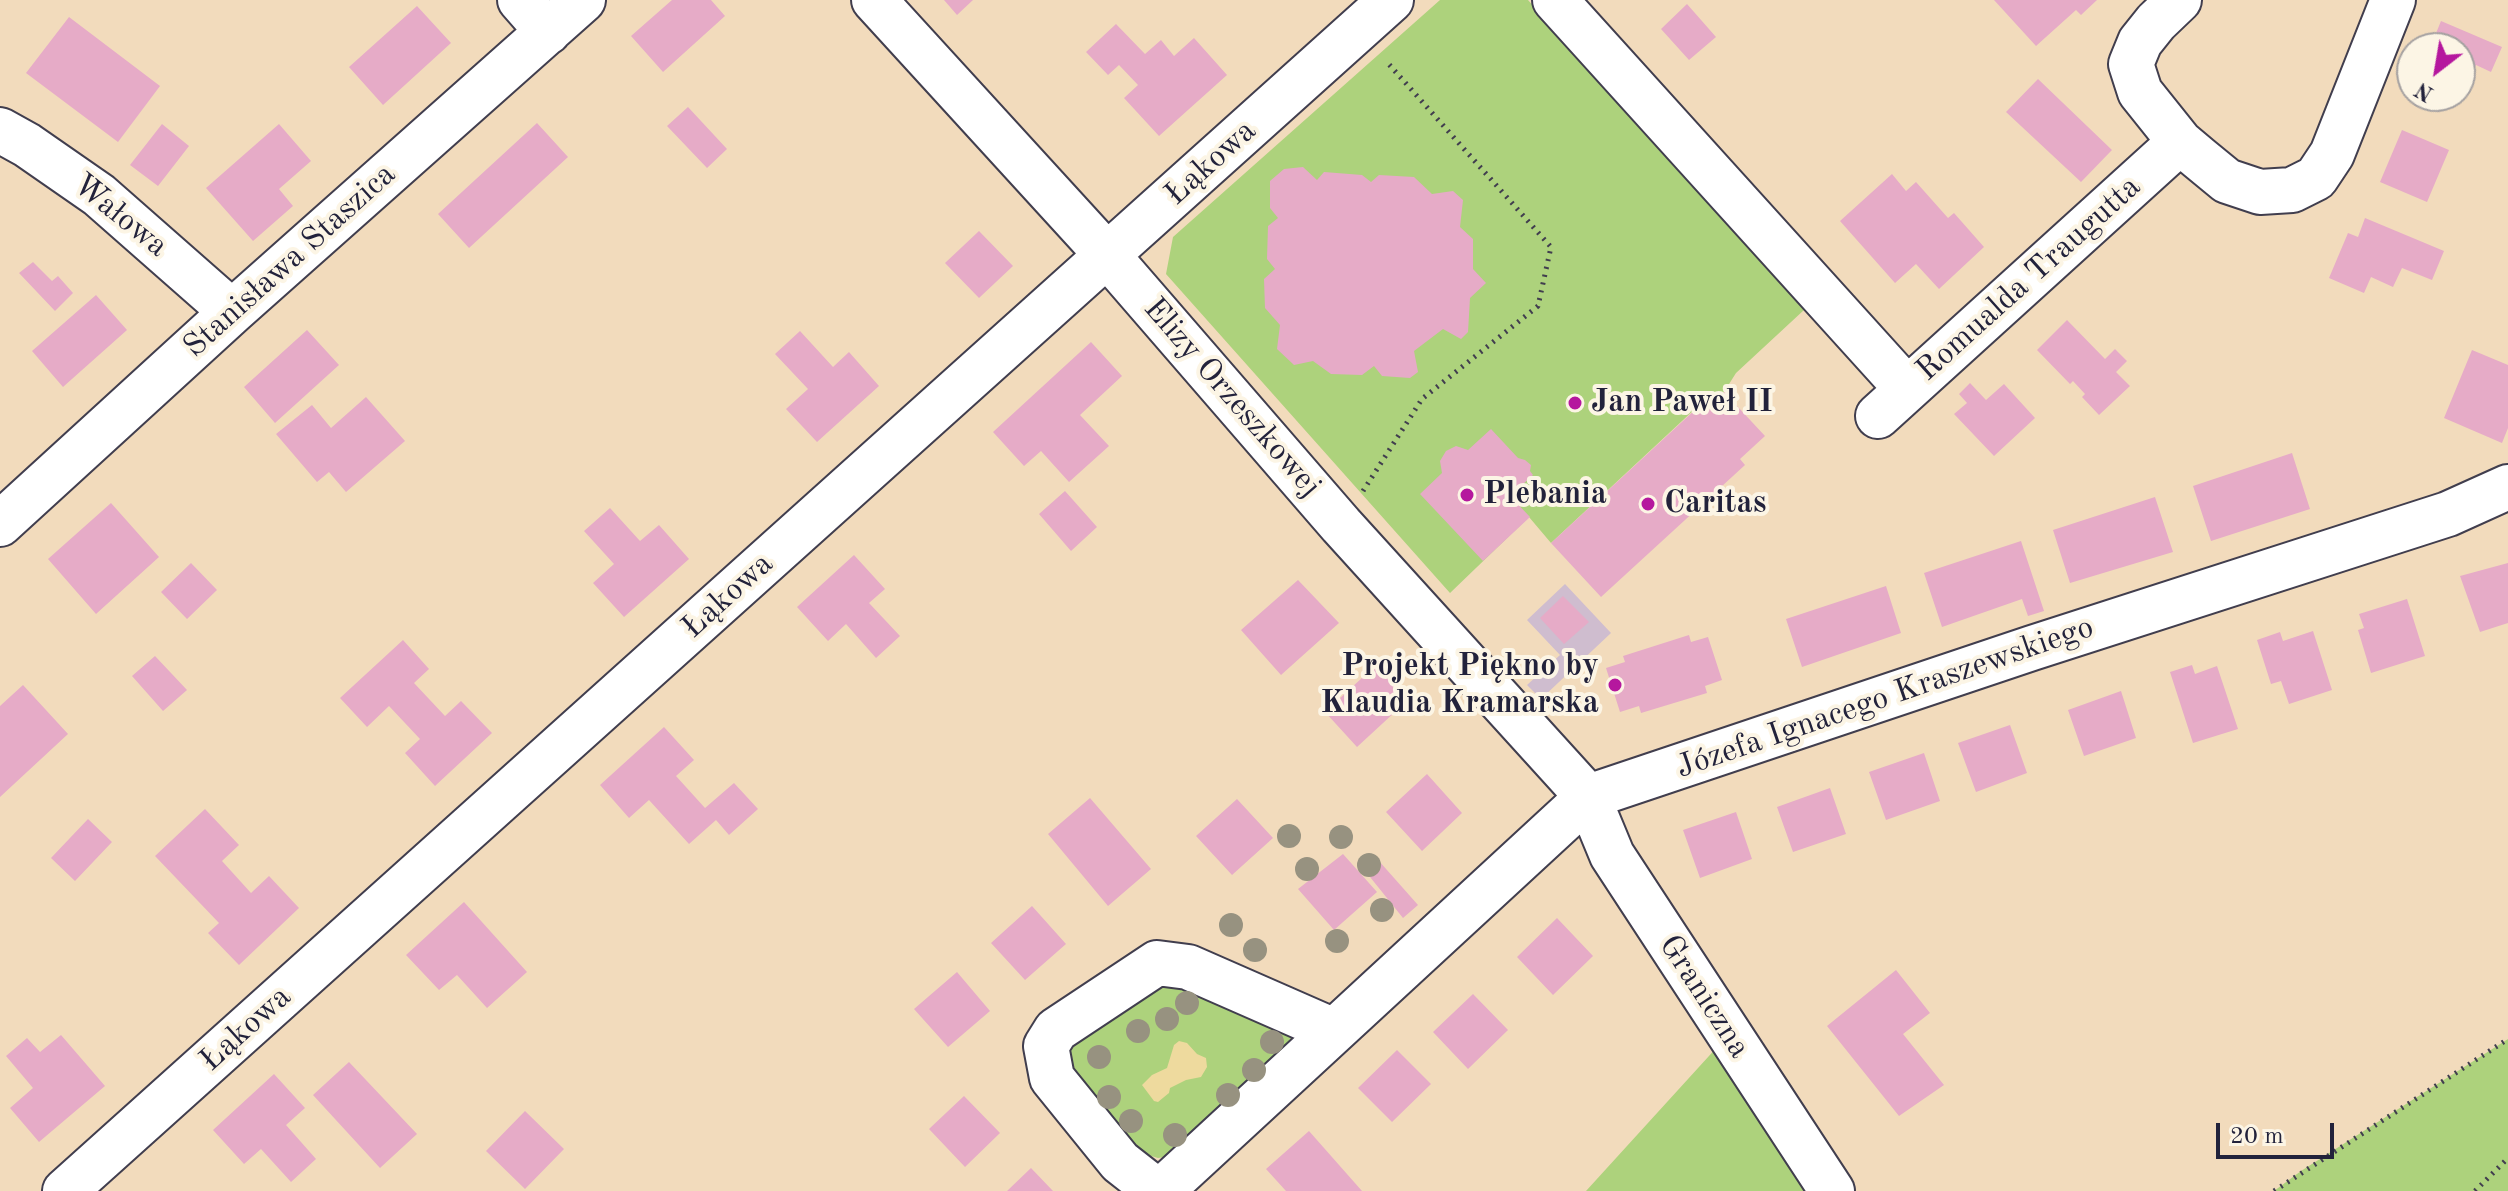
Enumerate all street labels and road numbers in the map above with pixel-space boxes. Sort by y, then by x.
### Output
street label: Łąkowa [1157,112,1265,214]
street label: Stanisława Staszica [176,156,404,366]
street label: Wałowa [65,166,175,266]
street label: Romualda Traugutta [1909,168,2149,390]
street label: Elizy Orzeszkowej [1135,290,1329,506]
street label: Łąkowa [674,545,782,647]
street label: Józefa Ignacego Kraszewskiego [1671,608,2099,788]
street label: Graniczna [1650,928,1758,1066]
street label: Łąkowa [192,978,300,1080]

